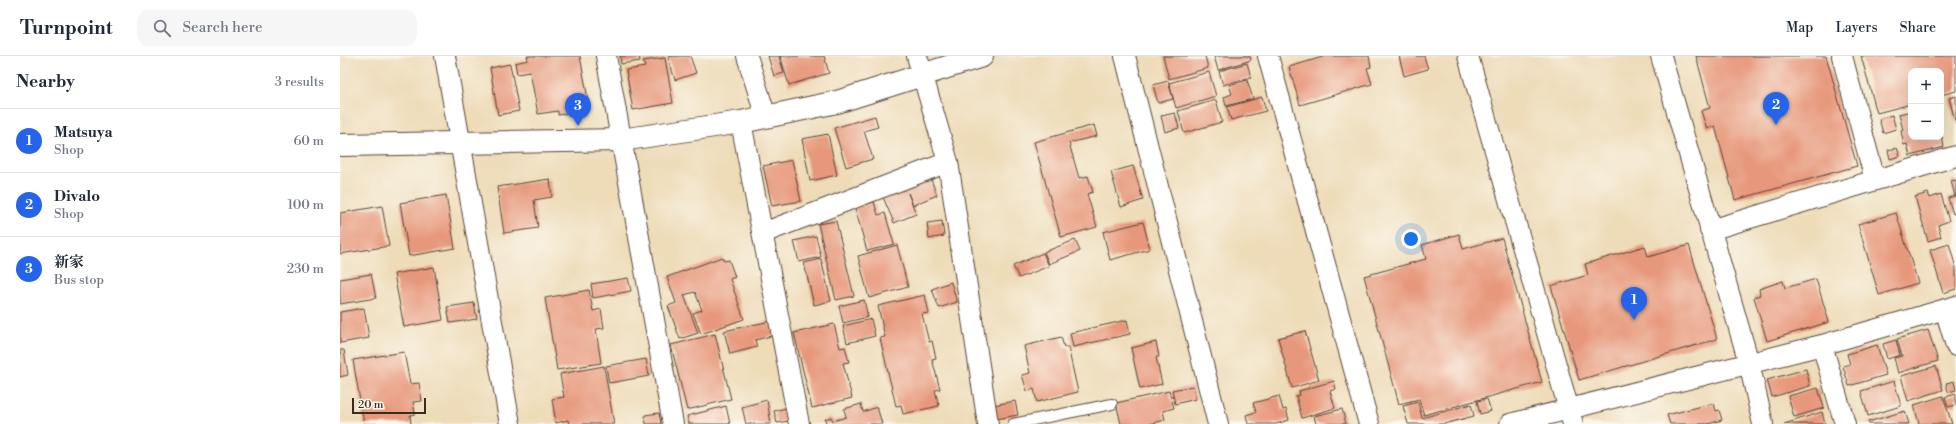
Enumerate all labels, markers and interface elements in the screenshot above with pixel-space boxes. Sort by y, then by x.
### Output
search box [137,10,417,46]
text: Turnpoint [20,16,113,40]
icon: search [151,17,173,39]
text: Search here [183,18,263,37]
text: Map [1786,19,1813,37]
text: Layers [1835,19,1878,37]
text: Share [1900,19,1936,37]
map controls [1908,68,1944,140]
button: + [1908,68,1944,104]
text: Nearby [16,71,75,93]
text: 3 results [275,74,324,90]
pin: 2 [1763,92,1789,125]
pin: 3 [565,93,591,126]
button: − [1908,104,1944,140]
text: Matsuya [54,123,113,142]
text: 1 [26,133,32,149]
text: 60 m [293,133,324,149]
text: Shop [54,142,84,158]
text: Divalo [54,187,100,206]
text: 2 [25,197,33,213]
text: 100 m [288,197,324,213]
text: Shop [54,206,84,222]
your location [1401,229,1421,249]
text: 新家 [54,253,84,272]
text: 3 [25,261,33,277]
text: 230 m [287,261,324,277]
text: Bus stop [54,272,104,288]
pin: 1 [1621,287,1647,320]
scale bar [352,396,426,415]
text: 20 m [358,398,383,412]

